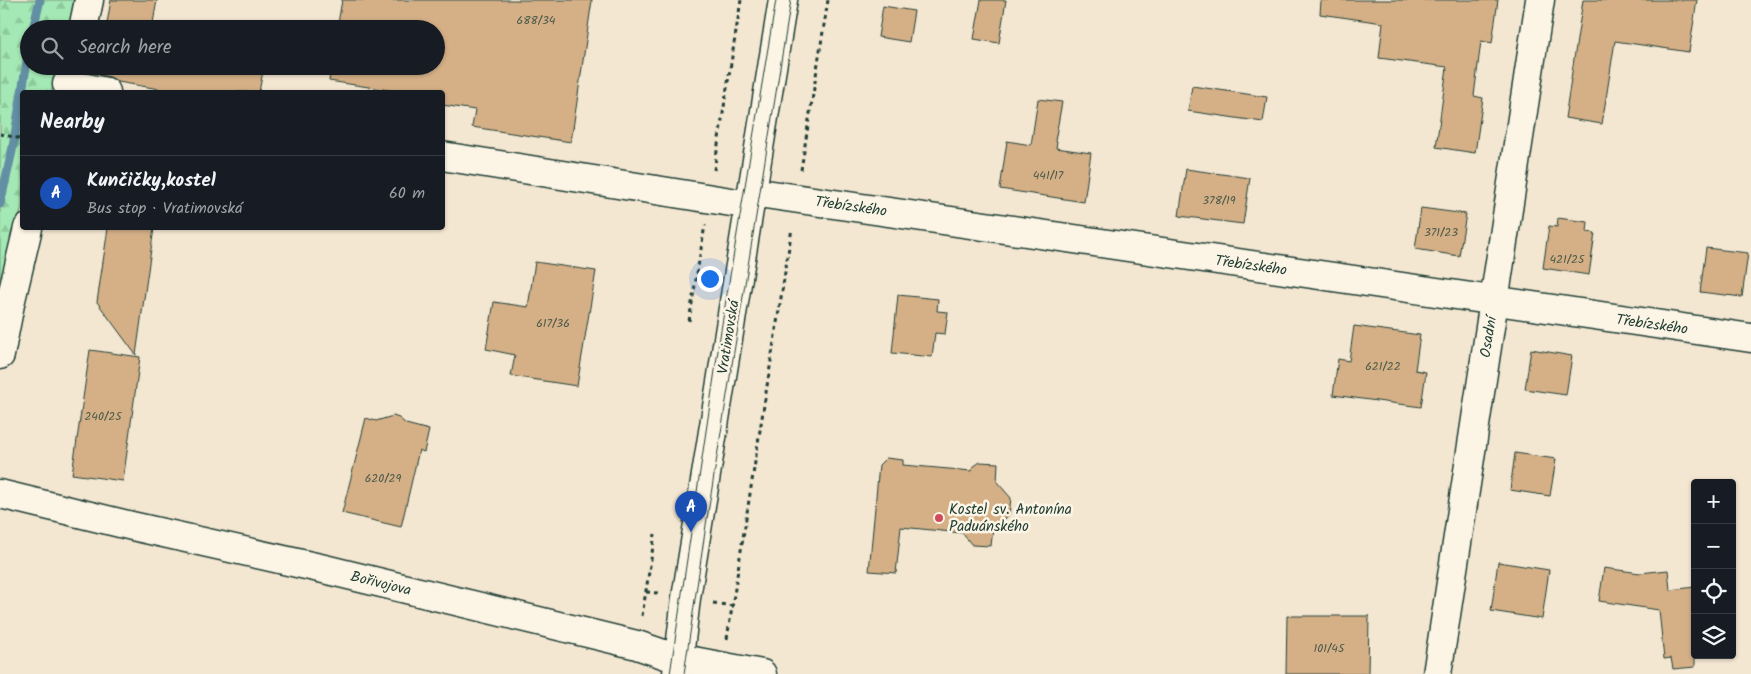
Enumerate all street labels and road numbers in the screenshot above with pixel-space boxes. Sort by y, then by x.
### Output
street label: Třebízského [813,190,889,224]
street label: Třebízského [1213,249,1289,283]
street label: Vratimovská [711,296,747,376]
street label: Třebízského [1614,308,1690,342]
street label: Osadní [1474,312,1504,360]
street label: Bořivojova [348,565,414,603]

